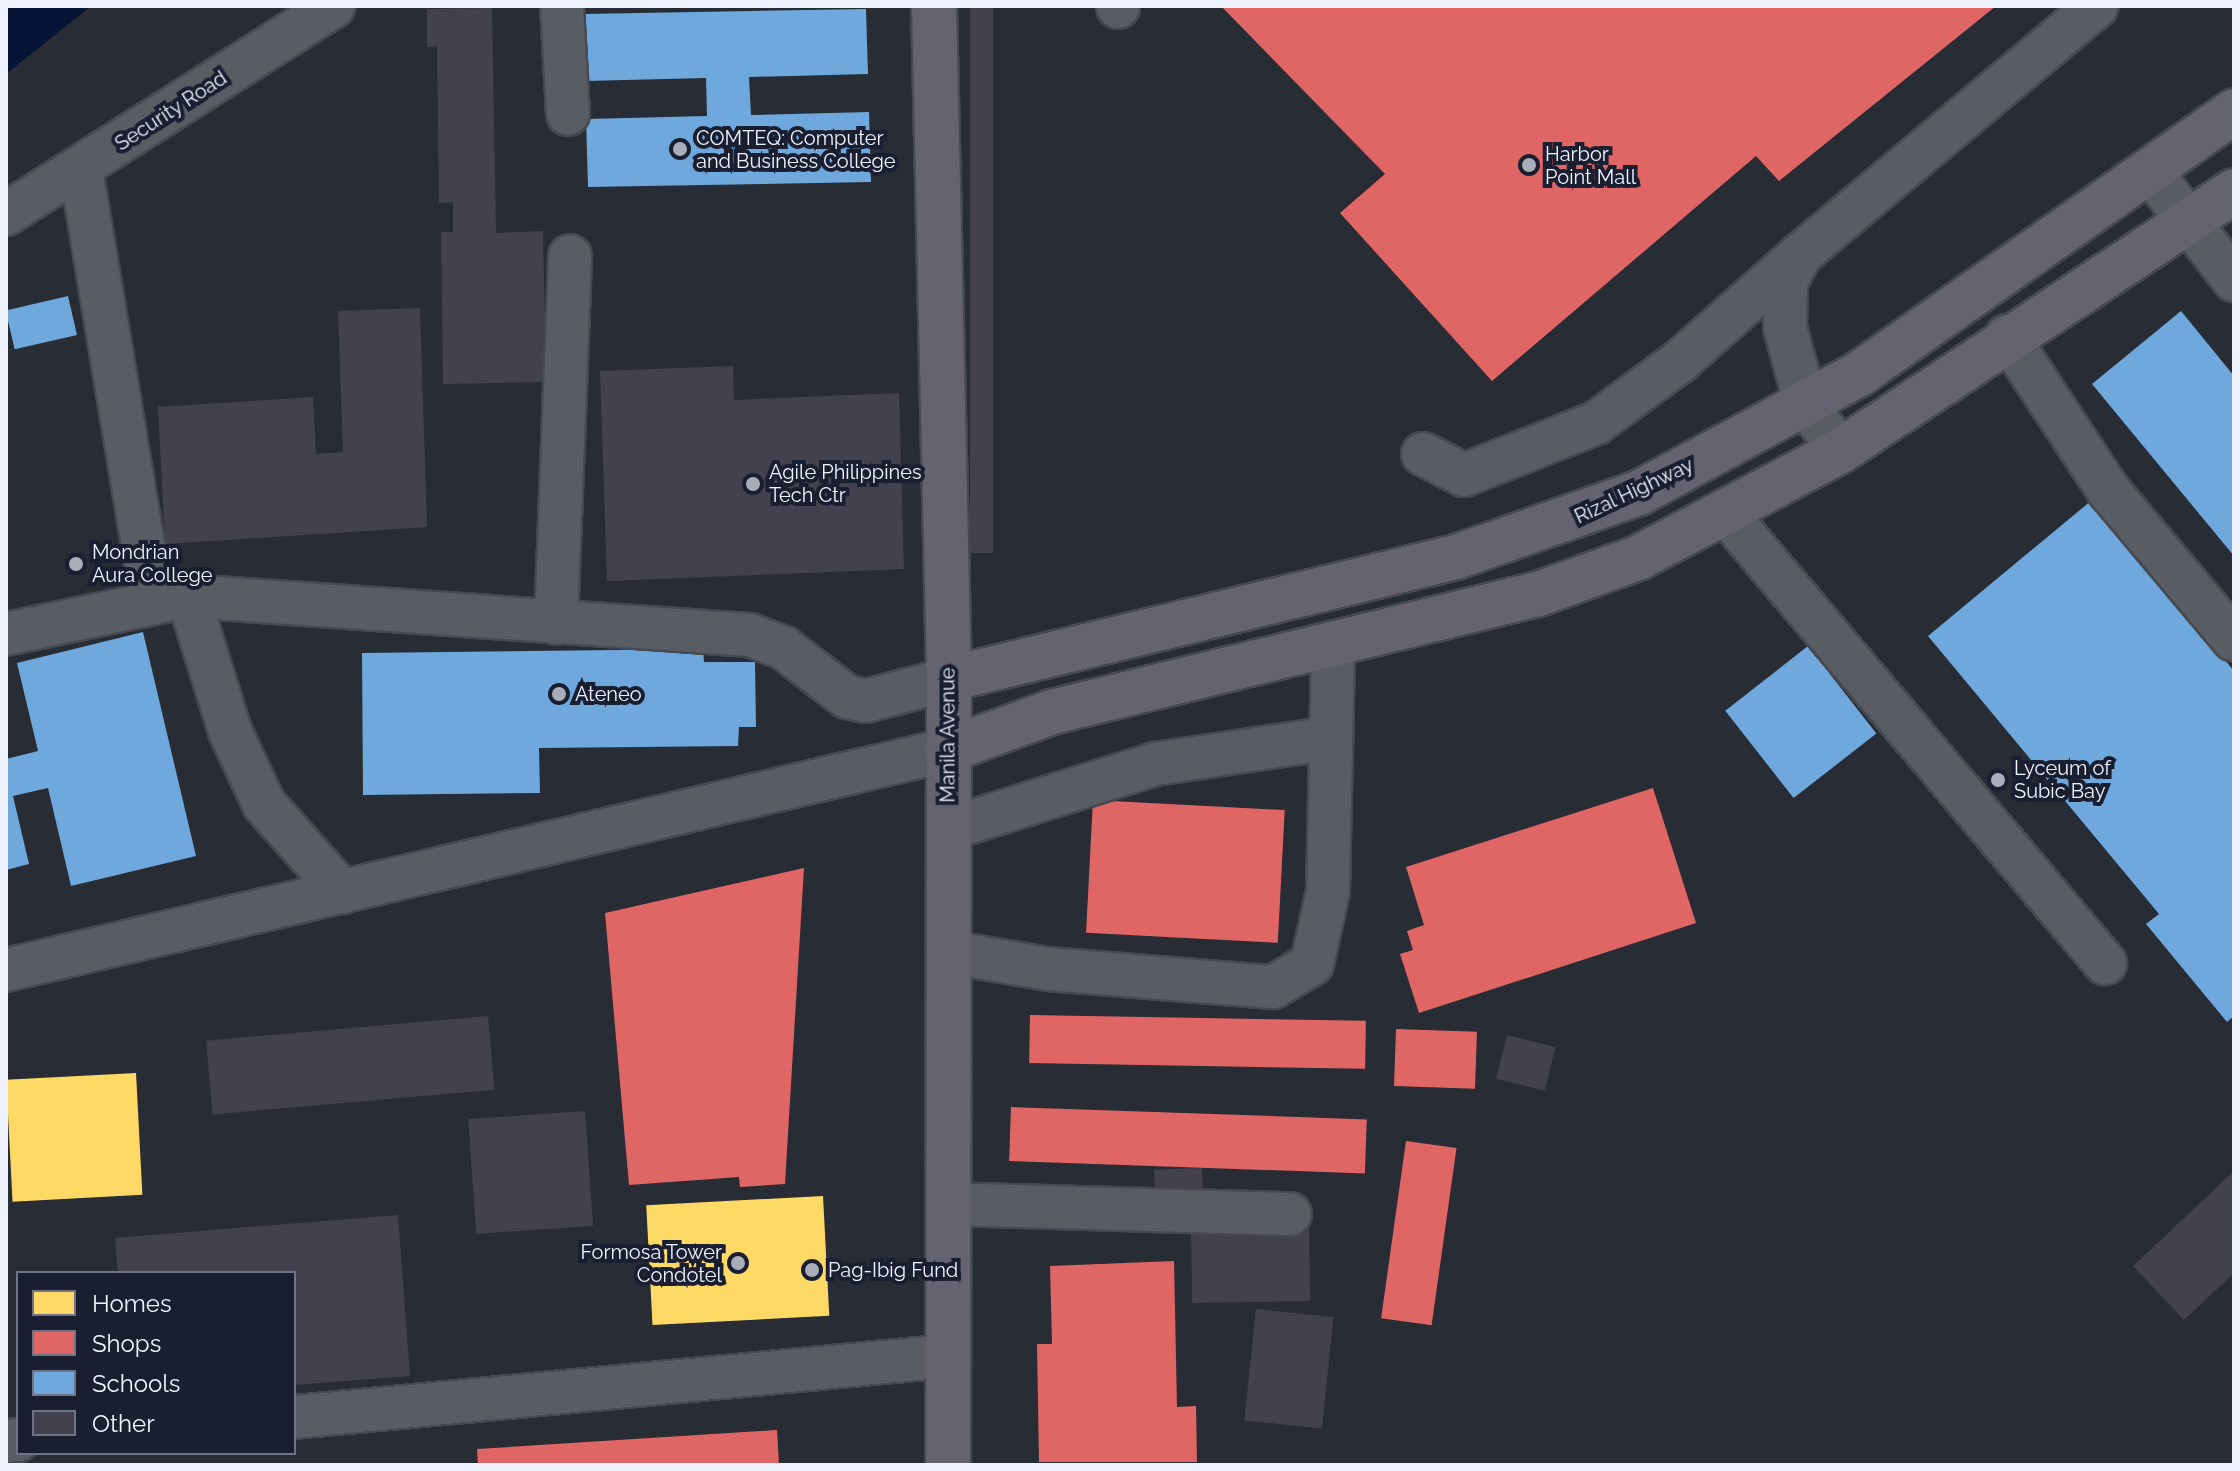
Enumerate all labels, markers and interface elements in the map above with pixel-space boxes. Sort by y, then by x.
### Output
street label: Security Road [110,66,232,156]
place label: COMTEQ: Computer and Business College [696,126,895,173]
marker: COMTEQ: Computer and Business College [671,140,689,158]
place label: Harbor Point Mall [1545,142,1636,189]
marker: Harbor Point Mall [1520,156,1538,174]
street label: Rizal Highway [1571,453,1697,529]
place label: Agile Philippines Tech Ctr [769,460,922,507]
marker: Agile Philippines Tech Ctr [744,475,762,493]
place label: Mondrian Aura College [92,540,212,587]
marker: Mondrian Aura College [67,555,85,573]
street label: Manila Avenue [936,667,960,803]
place label: Ateneo [575,682,642,706]
marker: Ateneo [550,685,568,703]
place label: Lyceum of Subic Bay [2014,756,2111,803]
marker: Lyceum of Subic Bay [1989,771,2007,789]
place label: Formosa Tower Condotel [580,1240,722,1287]
marker: Formosa Tower Condotel [729,1254,747,1272]
place label: Pag-Ibig Fund [828,1258,958,1282]
marker: Pag-Ibig Fund [803,1261,821,1279]
legend [16,1271,296,1455]
text: Homes [92,1289,172,1318]
text: Shops [92,1329,161,1358]
text: Schools [92,1369,180,1398]
text: Other [92,1409,155,1438]

